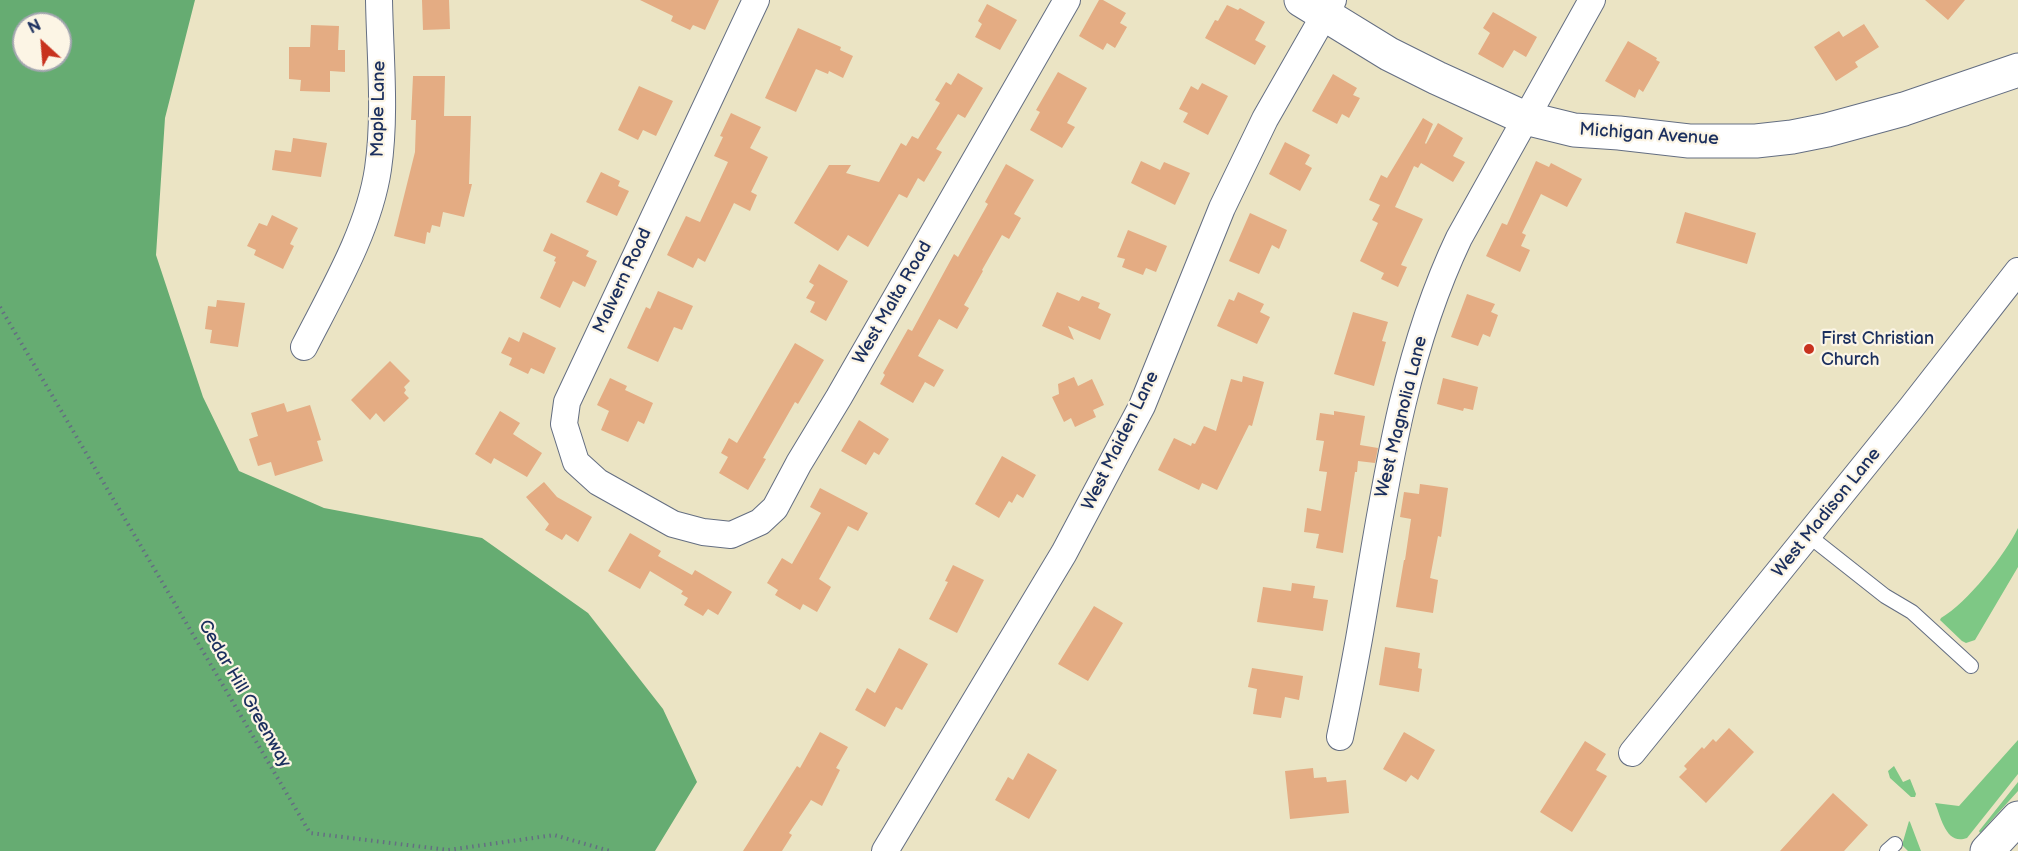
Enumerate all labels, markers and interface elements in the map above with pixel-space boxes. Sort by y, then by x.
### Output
north arrow [12,12,72,72]
text: N [25,16,44,38]
street label: Maple Lane [367,61,391,157]
street label: Michigan Avenue [1579,119,1719,151]
street label: Malvern Road [589,225,657,337]
street label: West Malta Road [849,238,937,368]
place label: First Christian Church [1821,328,1934,370]
street label: West Magnolia Lane [1371,334,1433,500]
marker: First Christian Church [1802,342,1816,356]
street label: West Maiden Lane [1078,368,1164,514]
street label: West Madison Lane [1768,444,1886,582]
street label: Cedar Hill Greenway [193,616,295,772]

